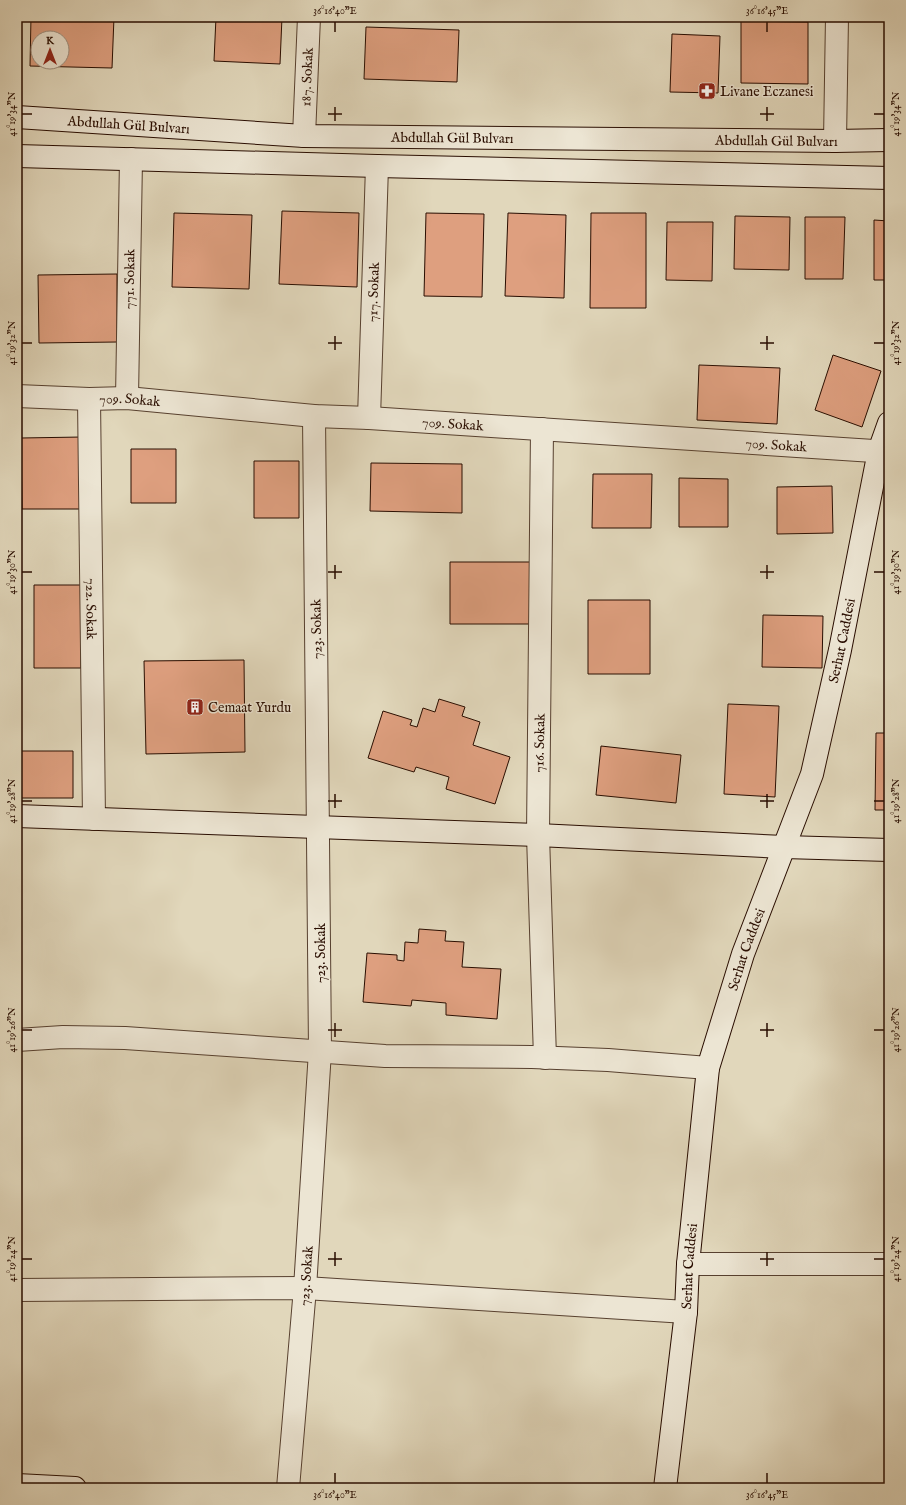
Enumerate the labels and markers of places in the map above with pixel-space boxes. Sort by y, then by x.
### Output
pharmacy icon: Livane Eczanesi [697,81,717,101]
place label: Livane Eczanesi [720,83,814,101]
building icon: Cemaat Yurdu [185,697,205,717]
place label: Cemaat Yurdu [208,699,291,717]

